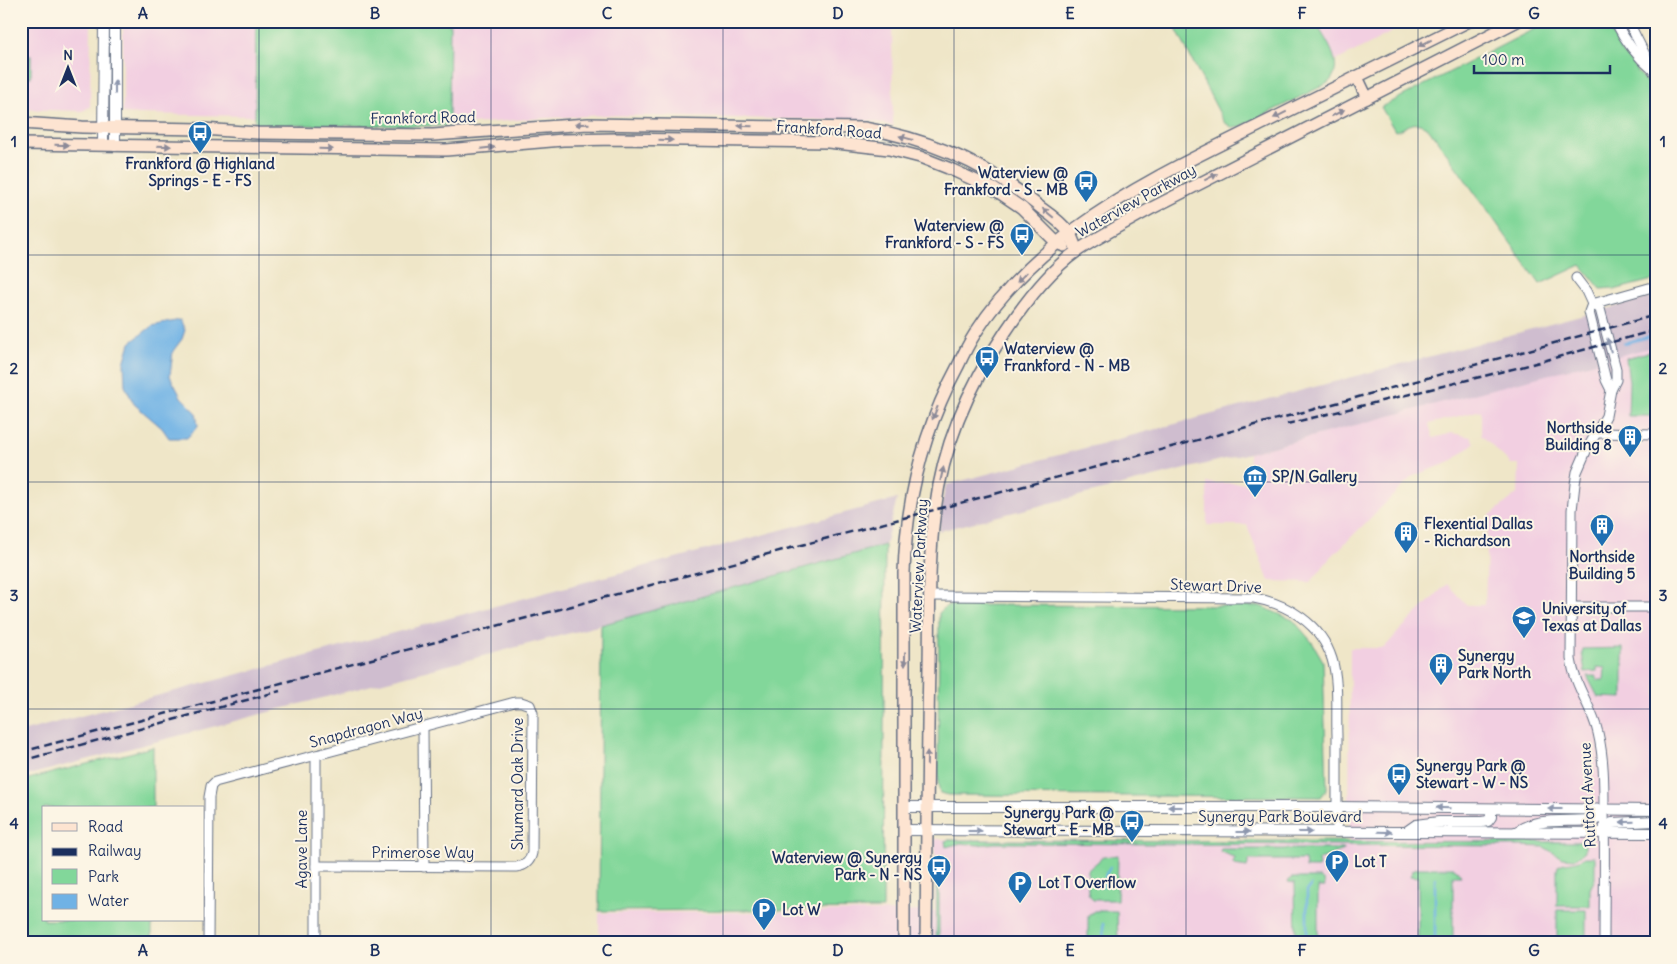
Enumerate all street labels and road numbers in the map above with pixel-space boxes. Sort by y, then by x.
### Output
street label: Frankford Road [370,107,476,128]
street label: Frankford Road [776,116,882,143]
street label: Waterview Parkway [1072,160,1199,242]
street label: Waterview Parkway [905,498,932,634]
street label: Stewart Drive [1170,574,1262,597]
street label: Snapdragon Way [307,703,425,752]
street label: Shumard Oak Drive [508,718,527,850]
street label: Rutford Avenue [1575,742,1600,848]
street label: Synergy Park Boulevard [1198,807,1362,826]
street label: Agave Lane [292,810,311,888]
street label: Primerose Way [372,843,474,862]

